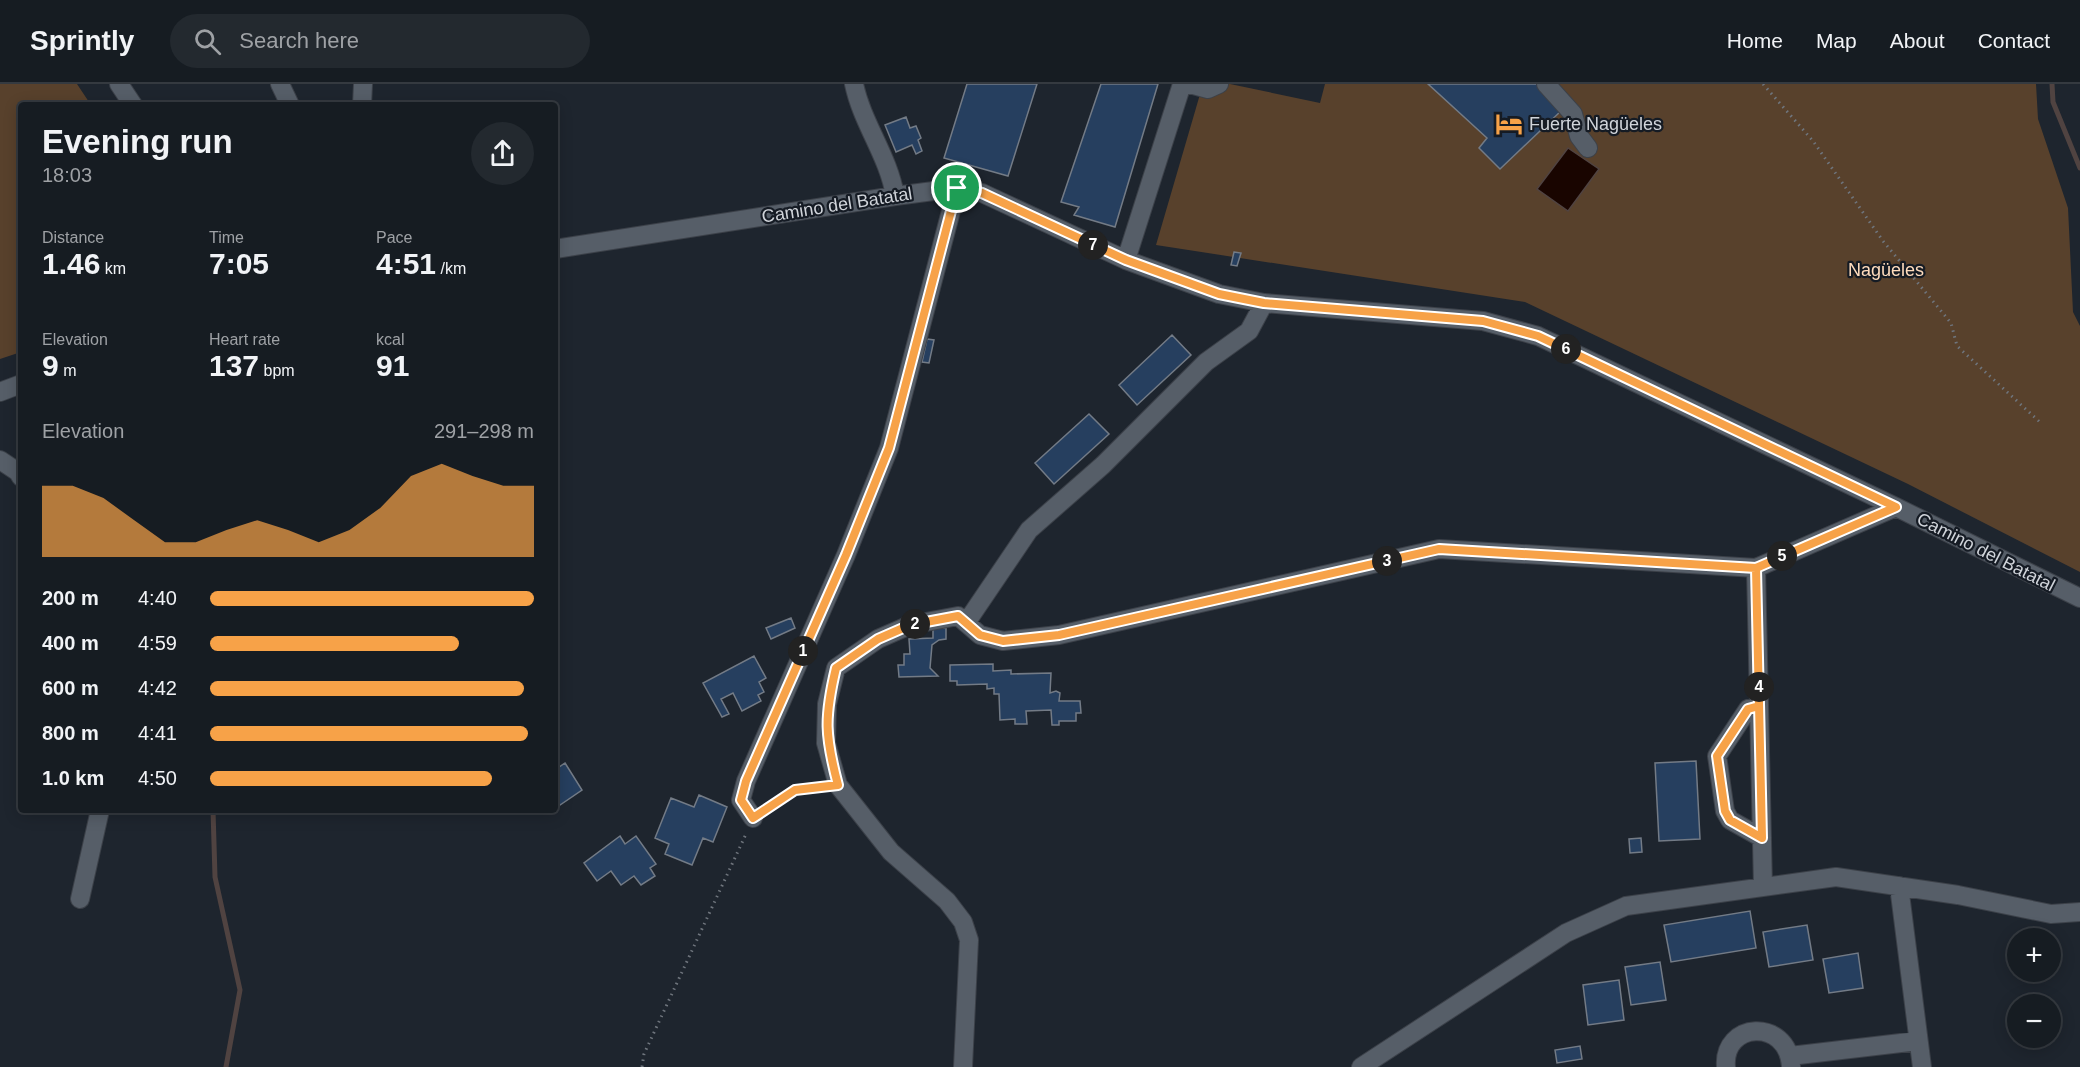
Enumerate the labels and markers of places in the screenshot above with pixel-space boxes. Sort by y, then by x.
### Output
hotel icon: Fuerte Nagüeles [1494,109,1524,139]
place label: Fuerte Nagüeles [1529,114,1662,134]
pin [931,162,982,213]
pin: 7 [1078,230,1108,260]
pin: 6 [1551,334,1581,364]
pin: 5 [1767,541,1797,571]
pin: 3 [1372,546,1402,576]
pin: 2 [900,609,930,639]
pin: 1 [788,636,818,666]
pin: 4 [1744,672,1774,702]

